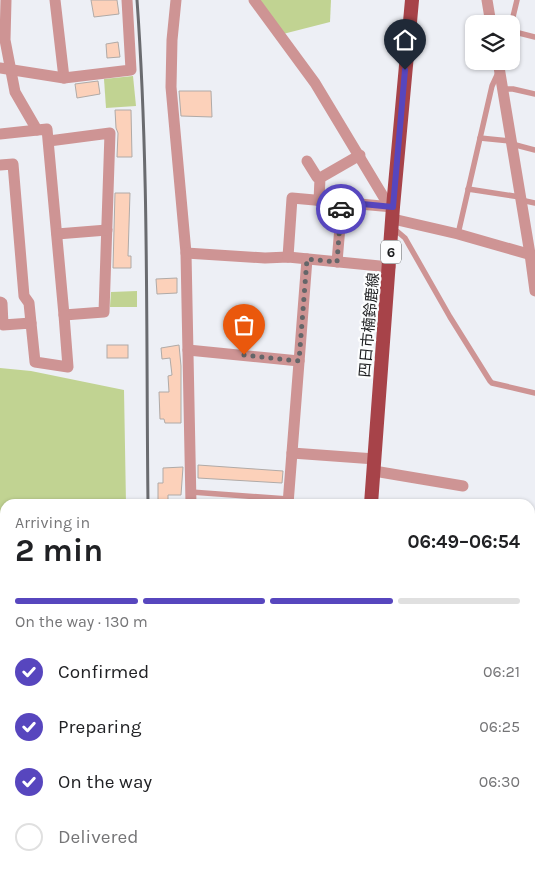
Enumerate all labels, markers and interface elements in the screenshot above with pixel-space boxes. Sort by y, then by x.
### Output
map controls [465,15,520,70]
button: layers [465,15,520,70]
pin [384,19,426,70]
icon: home [391,26,419,54]
courier [316,184,366,234]
icon: car [327,195,355,223]
road number: 6 [381,240,401,264]
street label: 四日市楠鈴鹿線 [355,272,383,378]
pin [223,304,265,355]
icon: bag [230,311,258,339]
text: Arriving in [15,513,90,532]
text: 06:49–06:54 [407,531,520,553]
text: 2 min [15,532,103,569]
text: On the way · 130 m [15,612,148,631]
icon: check [15,658,43,686]
text: Confirmed [58,661,149,683]
text: 06:21 [483,662,520,681]
icon: check [15,713,43,741]
text: Preparing [58,716,141,738]
text: 06:25 [479,717,520,736]
icon: check [15,768,43,796]
text: On the way [58,771,152,793]
text: 06:30 [479,772,520,791]
text: Delivered [58,826,138,848]

